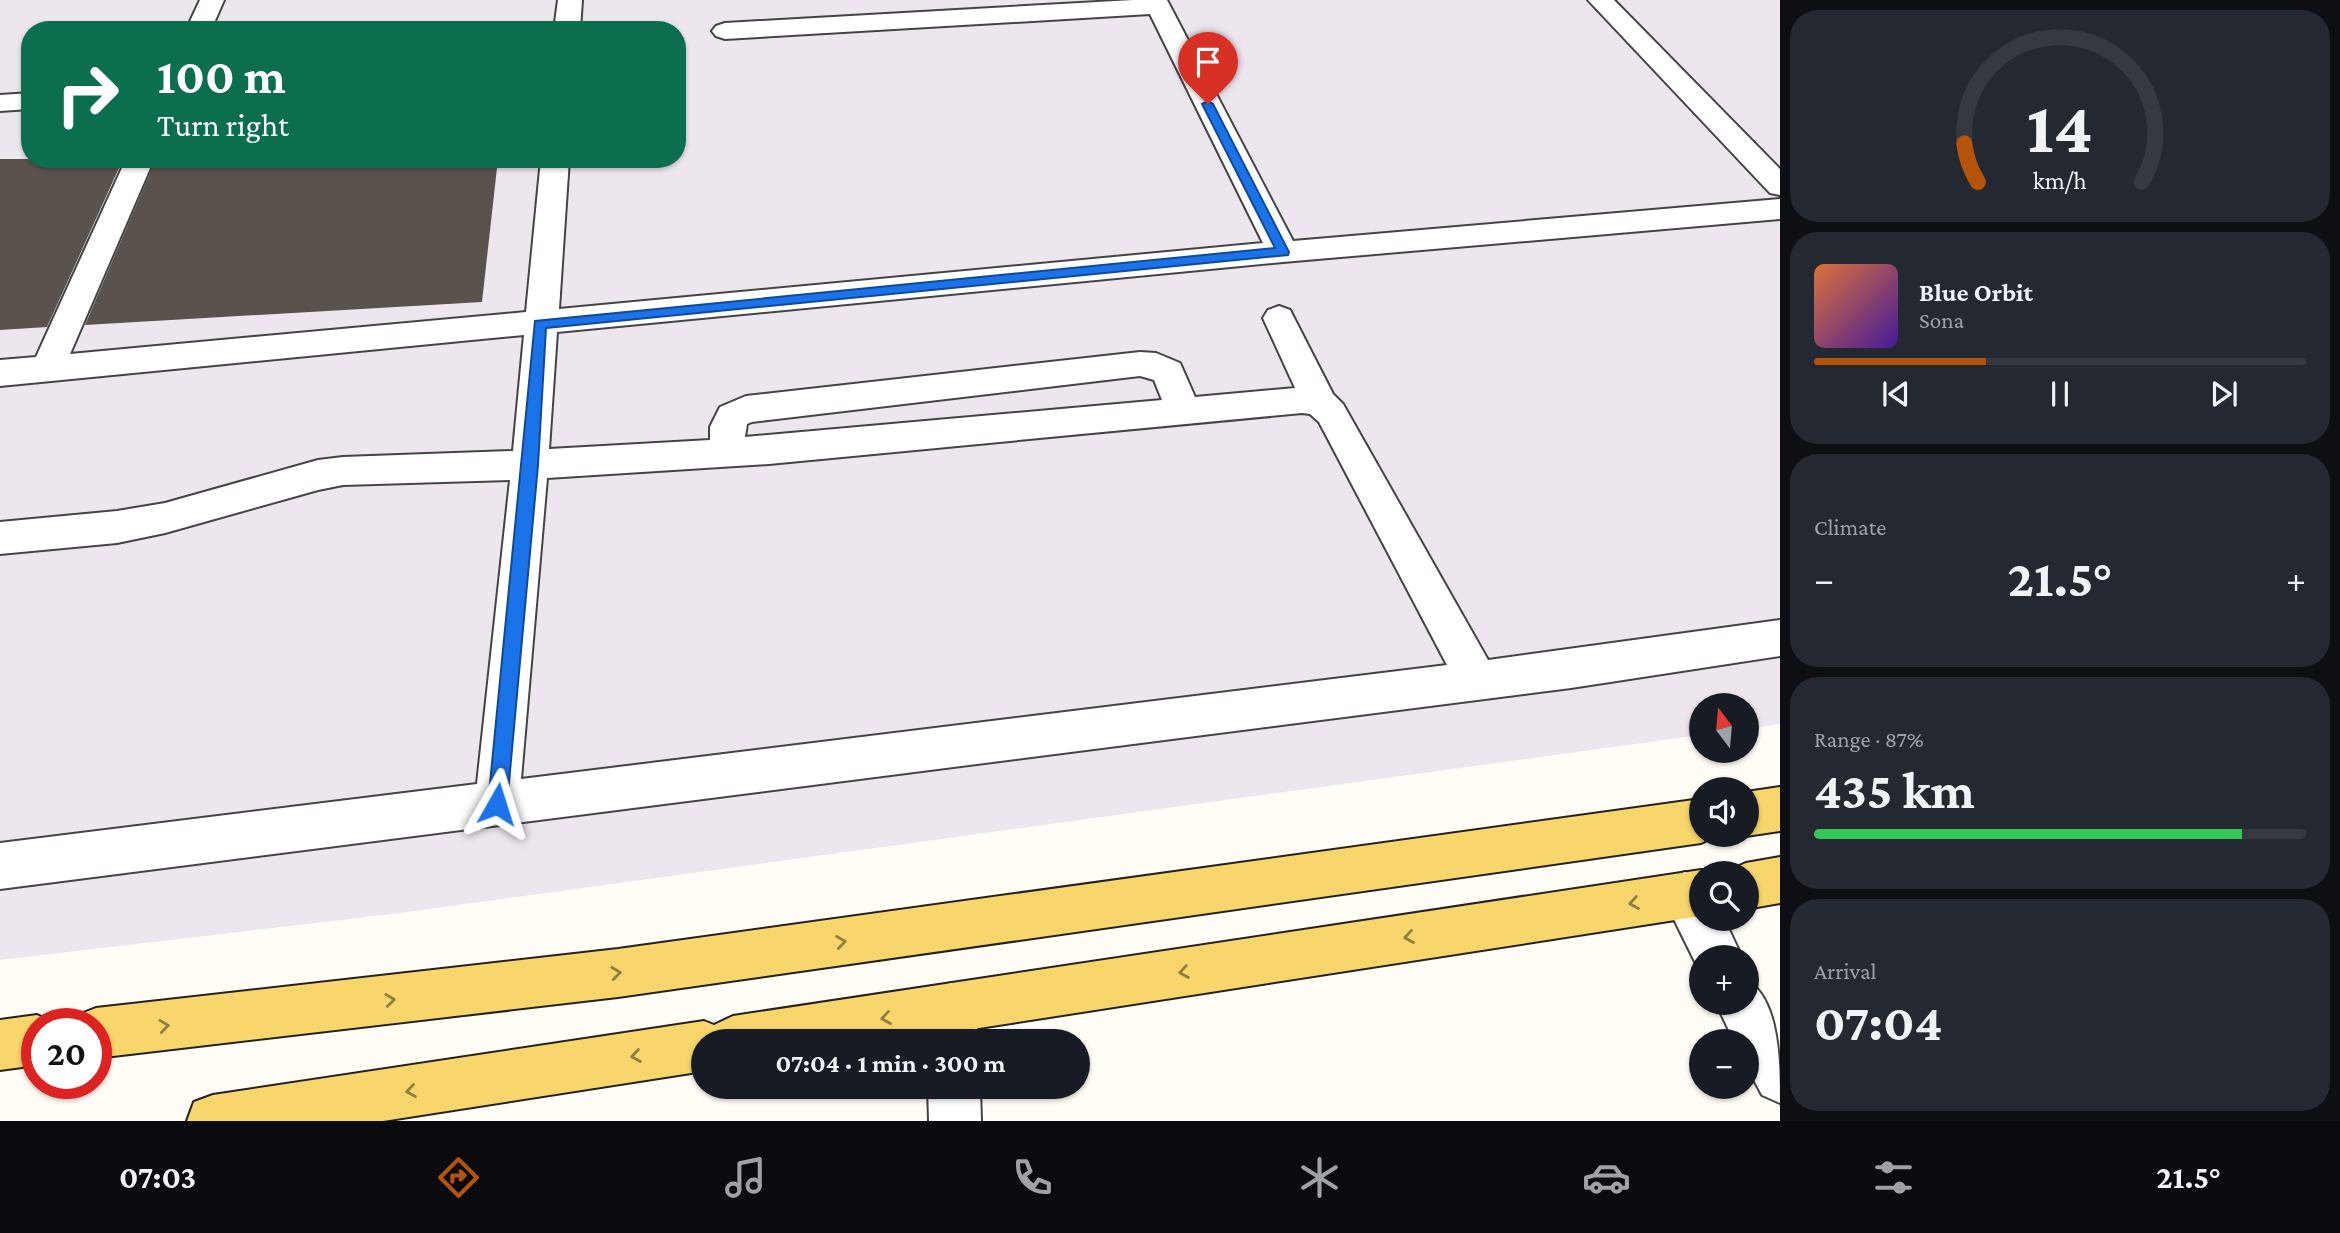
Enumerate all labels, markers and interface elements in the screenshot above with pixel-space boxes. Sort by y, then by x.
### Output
pin [1178,32,1238,104]
icon: arrive [1189,43,1227,81]
icon: right [42,49,133,140]
text: 100 m [157,49,286,104]
text: 14 [2027,87,2093,168]
text: Turn right [157,107,289,143]
text: km/h [2033,167,2087,194]
text: Blue Orbit [1919,278,2033,307]
text: Sona [1919,307,1964,333]
icon: previous [1877,375,1915,413]
icon: pause [2041,375,2079,413]
icon: next [2205,375,2243,413]
text: Climate [1814,514,1886,540]
text: 21.5° [2008,549,2113,607]
text: − [1814,558,1834,600]
text: + [2286,558,2306,600]
north arrow [1689,693,1759,763]
map controls [1689,693,1759,1099]
text: Range · 87% [1814,726,1924,752]
text: 435 km [1814,761,1975,819]
position arrow [460,767,534,841]
button: sound [1689,777,1759,847]
button: search [1689,861,1759,931]
one-way arrow [1628,895,1639,910]
one-way arrow [1403,930,1415,945]
one-way arrow [835,934,847,949]
button: + [1689,945,1759,1015]
text: Arrival [1814,958,1877,984]
one-way arrow [1178,964,1190,979]
one-way arrow [610,966,622,981]
one-way arrow [384,992,396,1007]
text: 07:04 [1814,993,1943,1051]
speed limit sign: 20 [21,1008,112,1099]
one-way arrow [880,1010,892,1025]
one-way arrow [158,1018,170,1033]
button: − [1689,1029,1759,1099]
one-way arrow [630,1048,642,1063]
text: 07:04 · 1 min · 300 m [776,1049,1005,1078]
one-way arrow [405,1083,417,1098]
icon: directions [434,1153,483,1202]
icon: music [721,1153,770,1202]
icon: phone [1008,1153,1057,1202]
icon: climate [1295,1153,1344,1202]
icon: car [1582,1153,1631,1202]
icon: filters [1869,1153,1918,1202]
text: 07:03 [119,1159,196,1195]
text: 21.5° [2156,1159,2221,1195]

